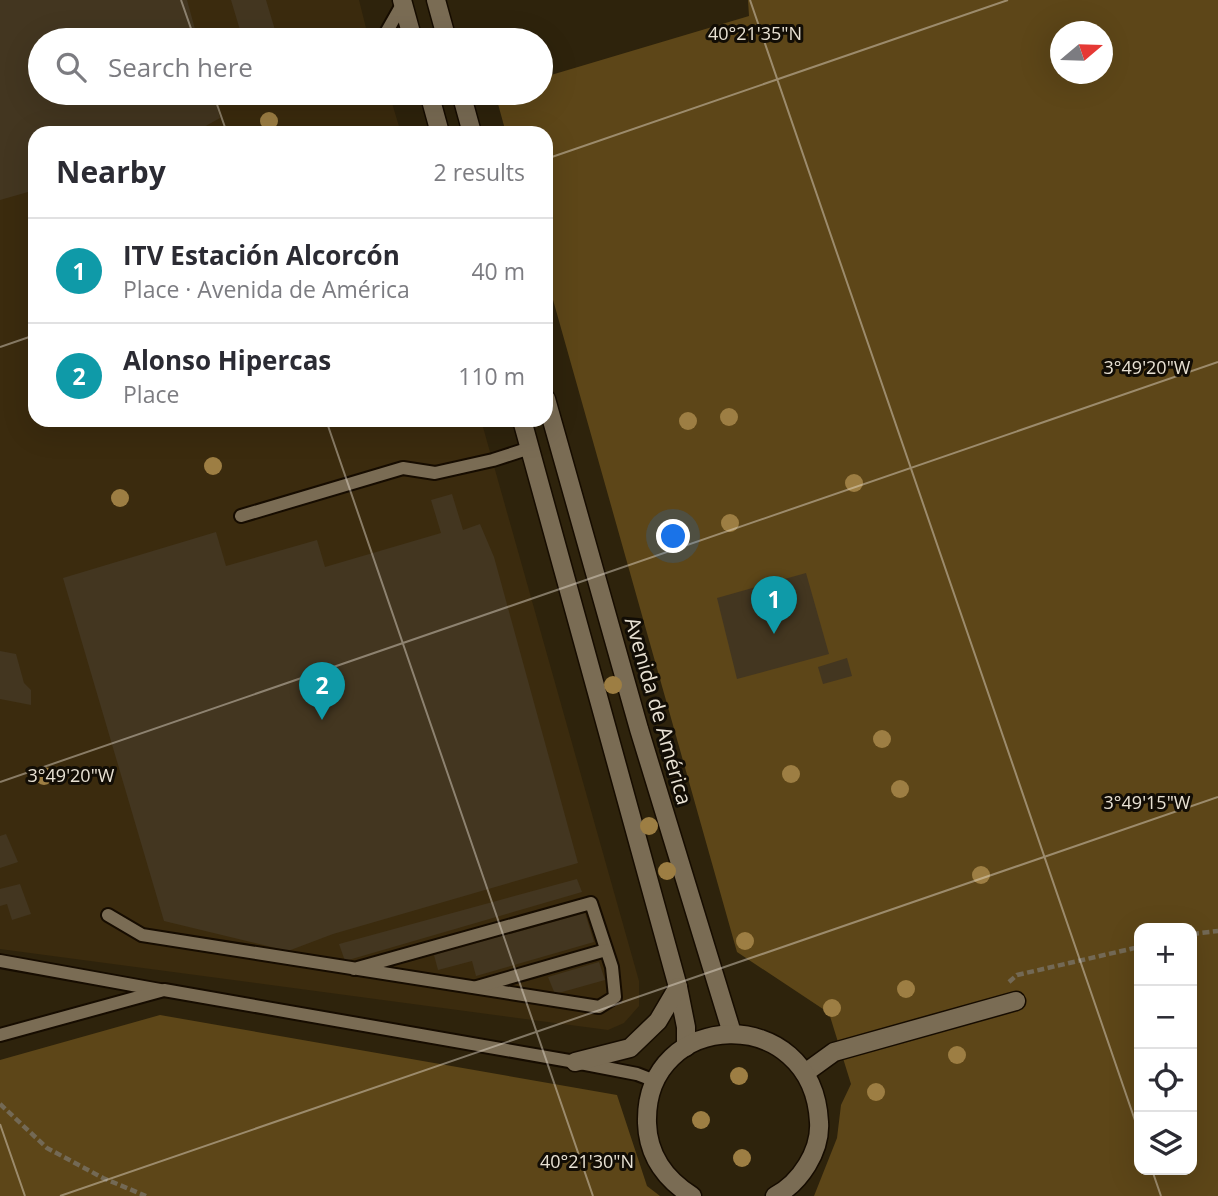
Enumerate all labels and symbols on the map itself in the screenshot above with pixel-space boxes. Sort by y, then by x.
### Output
text: 40°21'35"N [708,21,802,45]
north arrow [1050,21,1113,84]
text: 3°49'20"W [1104,355,1191,379]
your location [656,519,690,553]
pin: 1 [751,576,797,634]
street label: Avenida de América [619,614,699,808]
pin: 2 [299,662,345,720]
text: 3°49'20"W [28,763,115,787]
text: 3°49'15"W [1104,790,1191,814]
text: 40°21'30"N [540,1149,634,1173]

